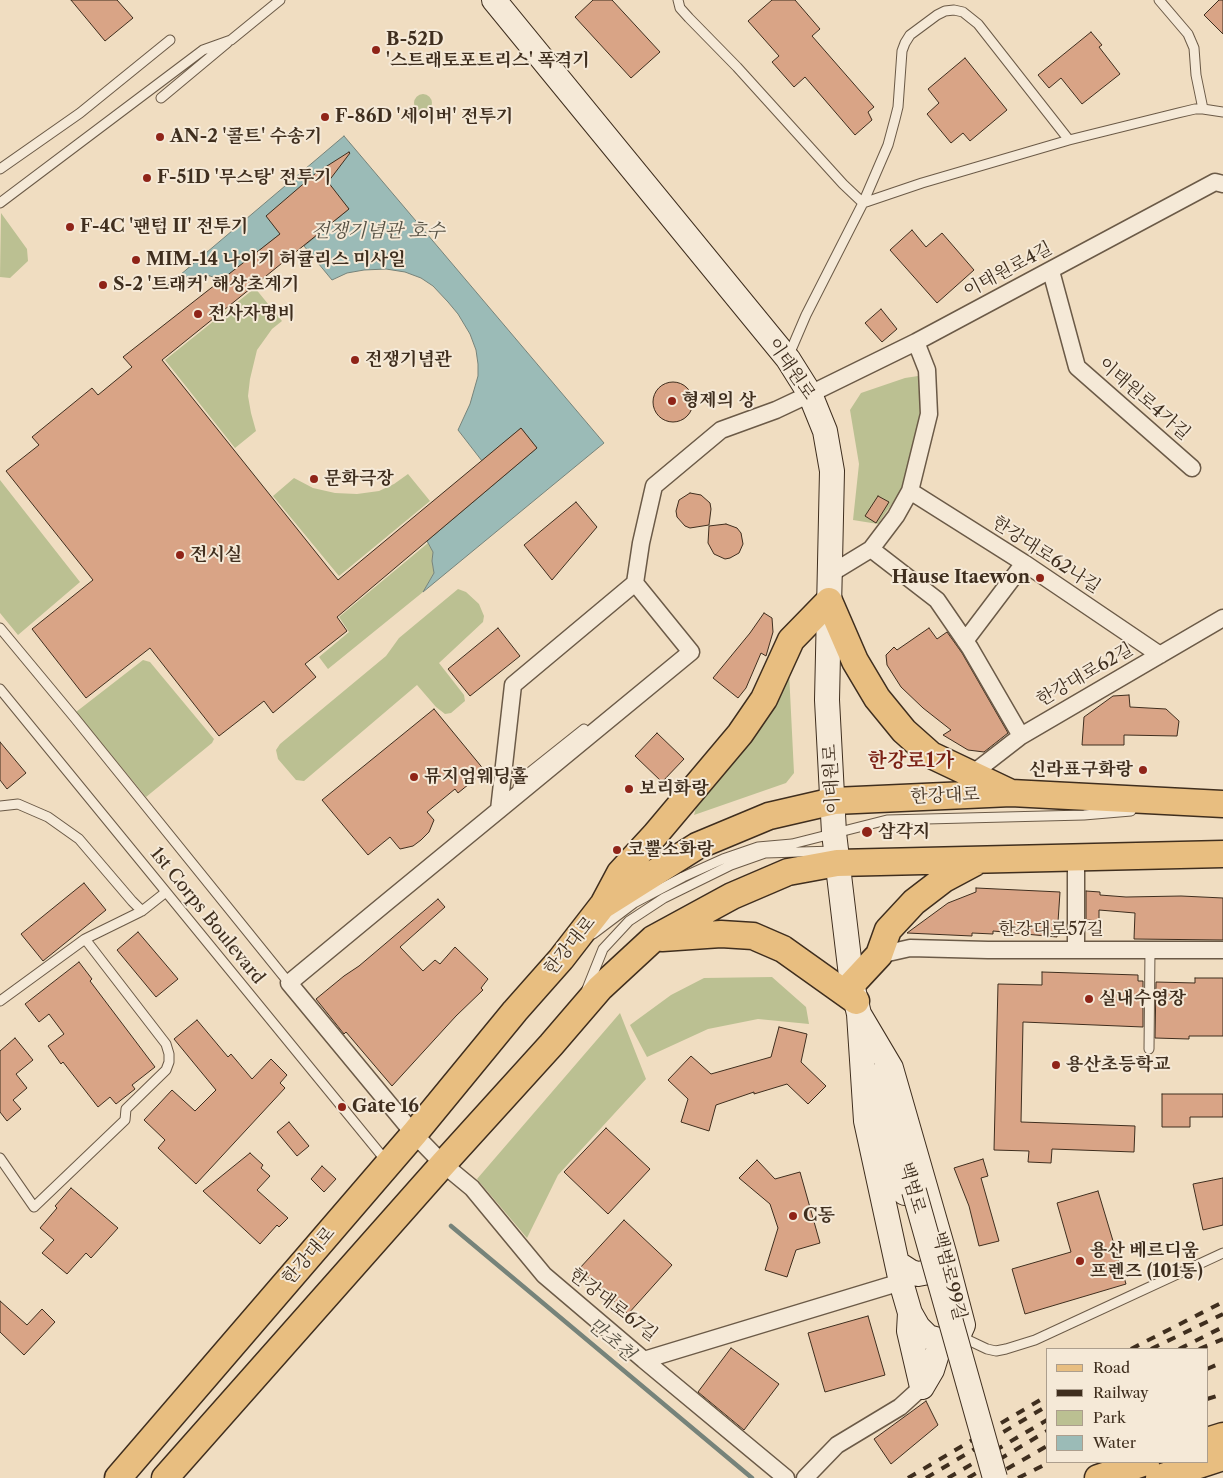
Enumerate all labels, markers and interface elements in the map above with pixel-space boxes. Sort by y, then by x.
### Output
place label: B-52D '스트래토포트리스' 폭격기 [386,29,590,72]
marker: B-52D '스트래토포트리스' 폭격기 [370,44,382,56]
place label: F-86D '세이버' 전투기 [335,106,513,128]
marker: F-86D '세이버' 전투기 [319,111,331,123]
place label: AN-2 '콜트' 수송기 [170,126,322,148]
marker: AN-2 '콜트' 수송기 [154,131,166,143]
place label: F-51D '무스탕' 전투기 [157,167,331,189]
marker: F-51D '무스탕' 전투기 [141,172,153,184]
place label: F-4C '팬텀 II' 전투기 [80,216,248,238]
marker: F-4C '팬텀 II' 전투기 [64,221,76,233]
water label: 전쟁기념관 호수 [311,221,445,243]
street label: 이태원로4길 [960,238,1056,302]
place label: MIM-14 나이키 허큘리스 미사일 [146,249,406,271]
marker: MIM-14 나이키 허큘리스 미사일 [130,254,142,266]
place label: S-2 '트래커' 해상초계기 [113,274,299,296]
marker: S-2 '트래커' 해상초계기 [97,279,109,291]
place label: 전사자명비 [208,303,295,325]
marker: 전사자명비 [192,308,204,320]
street label: 이태원로 [763,334,819,404]
place label: 전쟁기념관 [365,349,452,371]
street label: 이태원로4가길 [1094,353,1194,445]
marker: 전쟁기념관 [349,354,361,366]
place label: 형제의 상 [682,390,756,412]
marker: 형제의 상 [666,395,678,407]
place label: 문화극장 [324,468,394,490]
marker: 문화극장 [308,473,320,485]
street label: 한강대로62나길 [988,512,1104,598]
place label: 전시실 [190,544,242,566]
marker: 전시실 [174,549,186,561]
place label: Hause Itaewon [892,567,1030,589]
marker: Hause Itaewon [1034,572,1046,584]
street label: 한강대로62길 [1033,639,1137,711]
street label: 이태원로 [819,744,845,814]
district label: 한강로1가 [868,749,954,773]
place label: 신라표구화랑 [1029,759,1133,781]
marker: 신라표구화랑 [1137,764,1149,776]
place label: 뮤지엄웨딩홀 [424,766,528,788]
marker: 뮤지엄웨딩홀 [408,771,420,783]
place label: 보리화랑 [639,778,709,800]
marker: 보리화랑 [623,783,635,795]
street label: 한강대로 [910,784,980,808]
place label: 삼각지 [878,821,930,843]
marker: 삼각지 [860,825,874,839]
place label: 코뿔소화랑 [627,839,714,861]
street label: 1st Corps Boulevard [145,843,269,989]
marker: 코뿔소화랑 [611,844,623,856]
street label: 한강대로 [540,912,600,980]
street label: 한강대로57길 [998,919,1104,941]
place label: 실내수영장 [1099,988,1186,1010]
marker: 실내수영장 [1083,993,1095,1005]
place label: 용산초등학교 [1066,1054,1170,1076]
marker: 용산초등학교 [1050,1059,1062,1071]
place label: Gate 16 [352,1096,419,1118]
marker: Gate 16 [336,1101,348,1113]
street label: 백범로 [894,1160,930,1216]
place label: C동 [803,1205,835,1227]
marker: C동 [787,1210,799,1222]
street label: 한강대로 [278,1223,340,1289]
street label: 백범로99길 [928,1229,970,1323]
place label: 용산 베르디움 프렌즈 (101동) [1090,1240,1203,1282]
marker: 용산 베르디움 프렌즈 (101동) [1074,1255,1086,1267]
street label: 한강대로67길 [565,1264,661,1346]
water label: 만초천 [583,1314,639,1366]
legend [1046,1348,1208,1463]
text: Road [1093,1358,1130,1377]
text: Railway [1093,1383,1149,1402]
text: Park [1093,1408,1126,1427]
text: Water [1093,1433,1136,1452]

